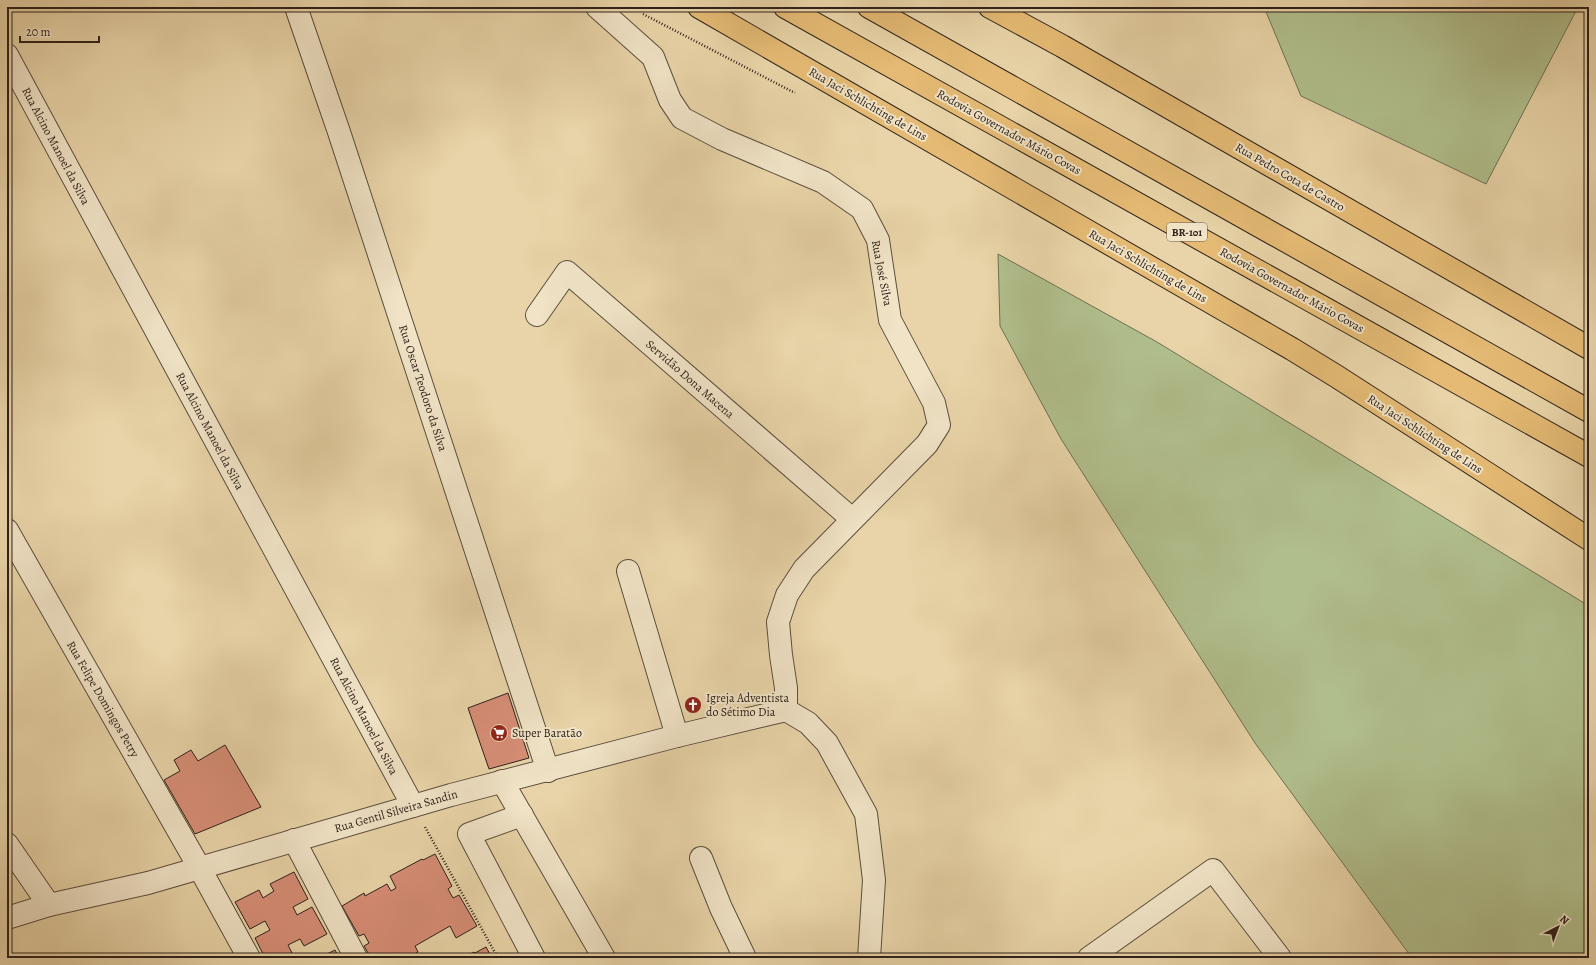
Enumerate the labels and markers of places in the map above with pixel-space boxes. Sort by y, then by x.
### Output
place label: Igreja Adventista do Sétimo Dia [706,690,789,720]
church icon: Igreja Adventista do Sétimo Dia [683,695,703,715]
supermarket icon: Super Baratão [489,723,509,743]
place label: Super Baratão [512,725,582,741]

